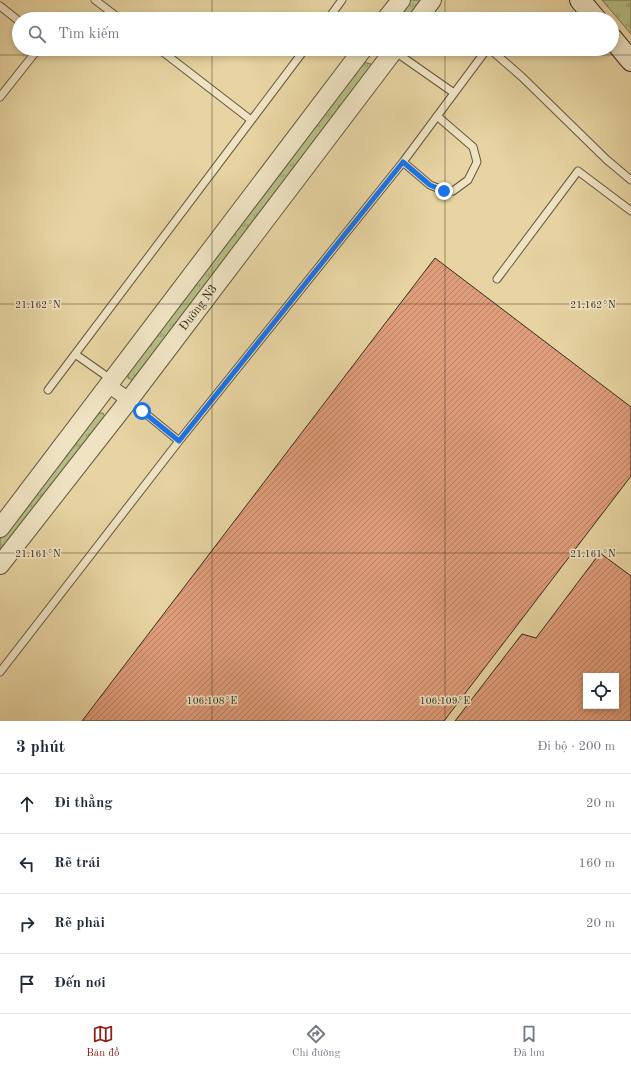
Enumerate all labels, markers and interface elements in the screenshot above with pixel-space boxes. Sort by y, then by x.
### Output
search box [12,12,619,56]
icon: search [26,23,48,45]
text: Tìm kiếm [58,27,120,42]
route end [435,182,453,200]
street label: Đường N3 [178,283,220,333]
text: 21.162°N [15,300,61,310]
text: 21.162°N [570,300,616,310]
route start [133,402,151,420]
text: 21.161°N [15,549,61,559]
text: 21.161°N [570,549,616,559]
map controls [583,673,619,709]
button: locate [583,673,619,709]
text: 106.108°E [187,696,237,706]
text: 106.109°E [420,696,470,706]
text: 3 phút [16,739,65,756]
text: Đi bộ · 200 m [537,740,615,753]
icon: ahead [16,793,38,815]
text: Đi thẳng [54,796,113,811]
text: 20 m [586,797,615,810]
icon: left [16,853,38,875]
text: Rẽ trái [54,856,100,871]
text: 160 m [578,857,615,870]
icon: right [16,913,38,935]
text: Rẽ phải [54,916,105,931]
text: 20 m [586,917,615,930]
icon: arrive [16,973,38,995]
text: Đến nơi [54,976,106,991]
tab: Bản đồ [86,1023,120,1061]
tab: Chỉ đường [292,1023,340,1061]
tab: Đã lưu [513,1023,545,1061]

